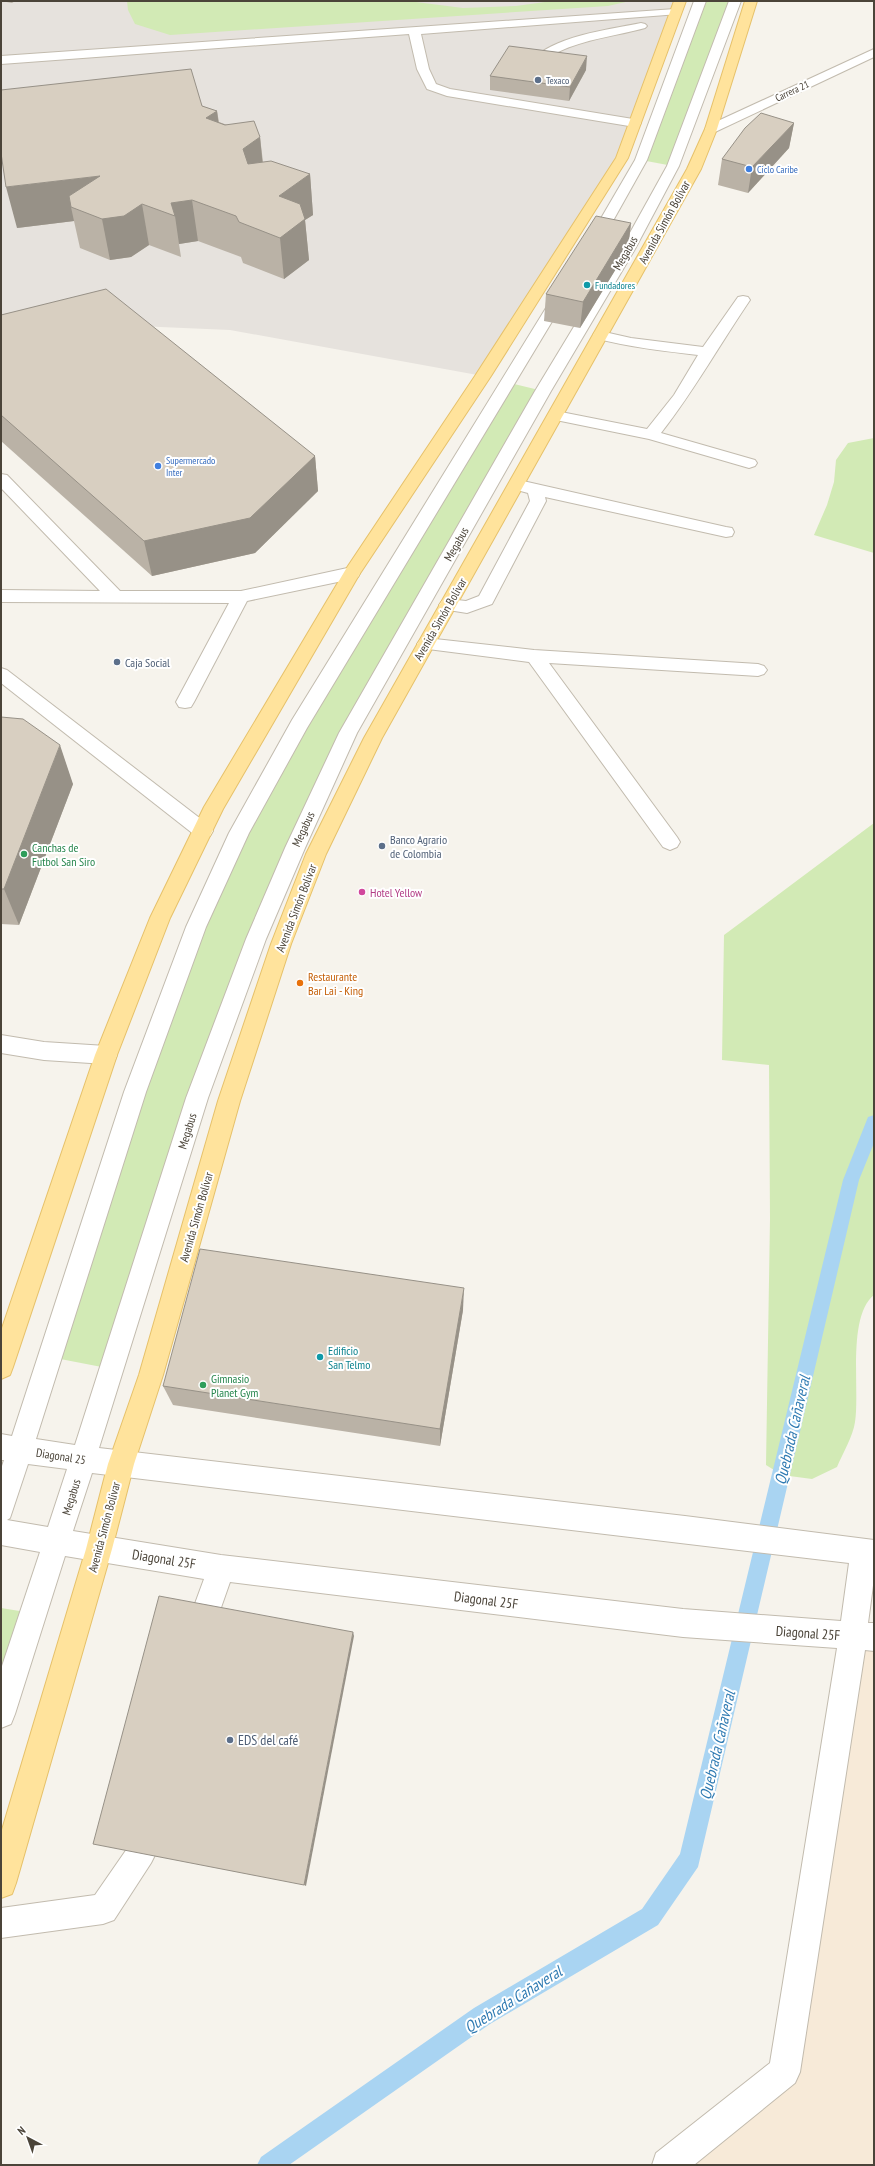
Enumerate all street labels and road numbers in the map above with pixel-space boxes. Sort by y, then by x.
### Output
street label: Carrera 21 [773,78,811,104]
street label: Avenida Simón Bolívar [635,177,693,266]
street label: Megabus [609,233,641,273]
street label: Megabus [440,524,472,564]
street label: Avenida Simón Bolívar [410,574,470,663]
street label: Megabus [288,809,318,849]
street label: Avenida Simón Bolívar [272,861,320,954]
street label: Megabus [174,1111,200,1151]
street label: Avenida Simón Bolívar [176,1170,216,1264]
street label: Diagonal 25 [35,1445,87,1467]
street label: Megabus [58,1477,84,1517]
street label: Avenida Simón Bolívar [85,1480,123,1574]
street label: Diagonal 25F [131,1545,197,1573]
street label: Diagonal 25F [453,1587,519,1613]
street label: Diagonal 25F [775,1622,841,1644]

